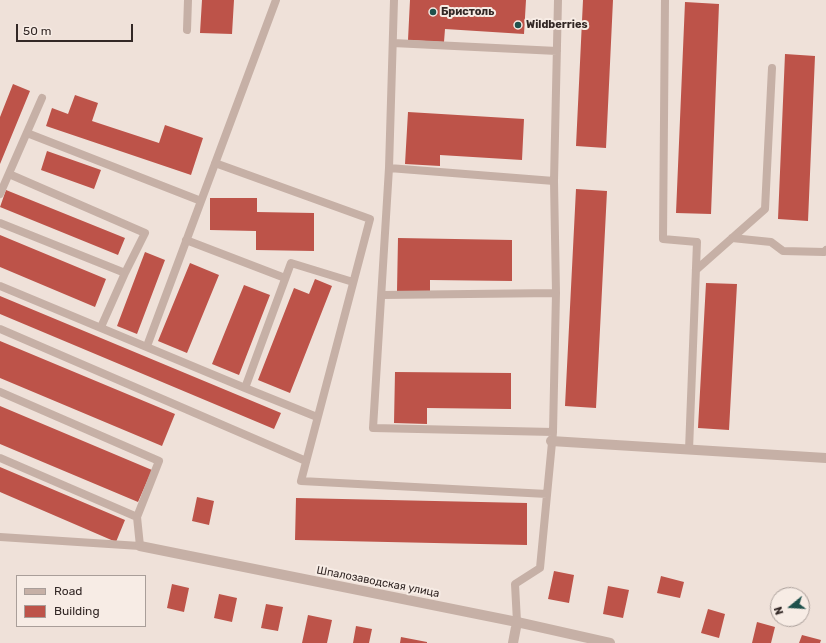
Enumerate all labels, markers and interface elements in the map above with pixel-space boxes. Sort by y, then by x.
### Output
place label: Бристоль [441,5,494,19]
marker: Бристоль [428,7,438,17]
scale bar [18,16,135,42]
place label: Wildberries [526,18,588,32]
marker: Wildberries [513,20,523,30]
text: 50 m [23,24,51,38]
street label: Шпалозаводская улица [315,564,441,600]
legend [16,575,146,627]
text: Road [54,584,82,598]
north arrow [770,587,810,627]
text: Building [54,604,100,618]
text: N [772,605,786,616]

